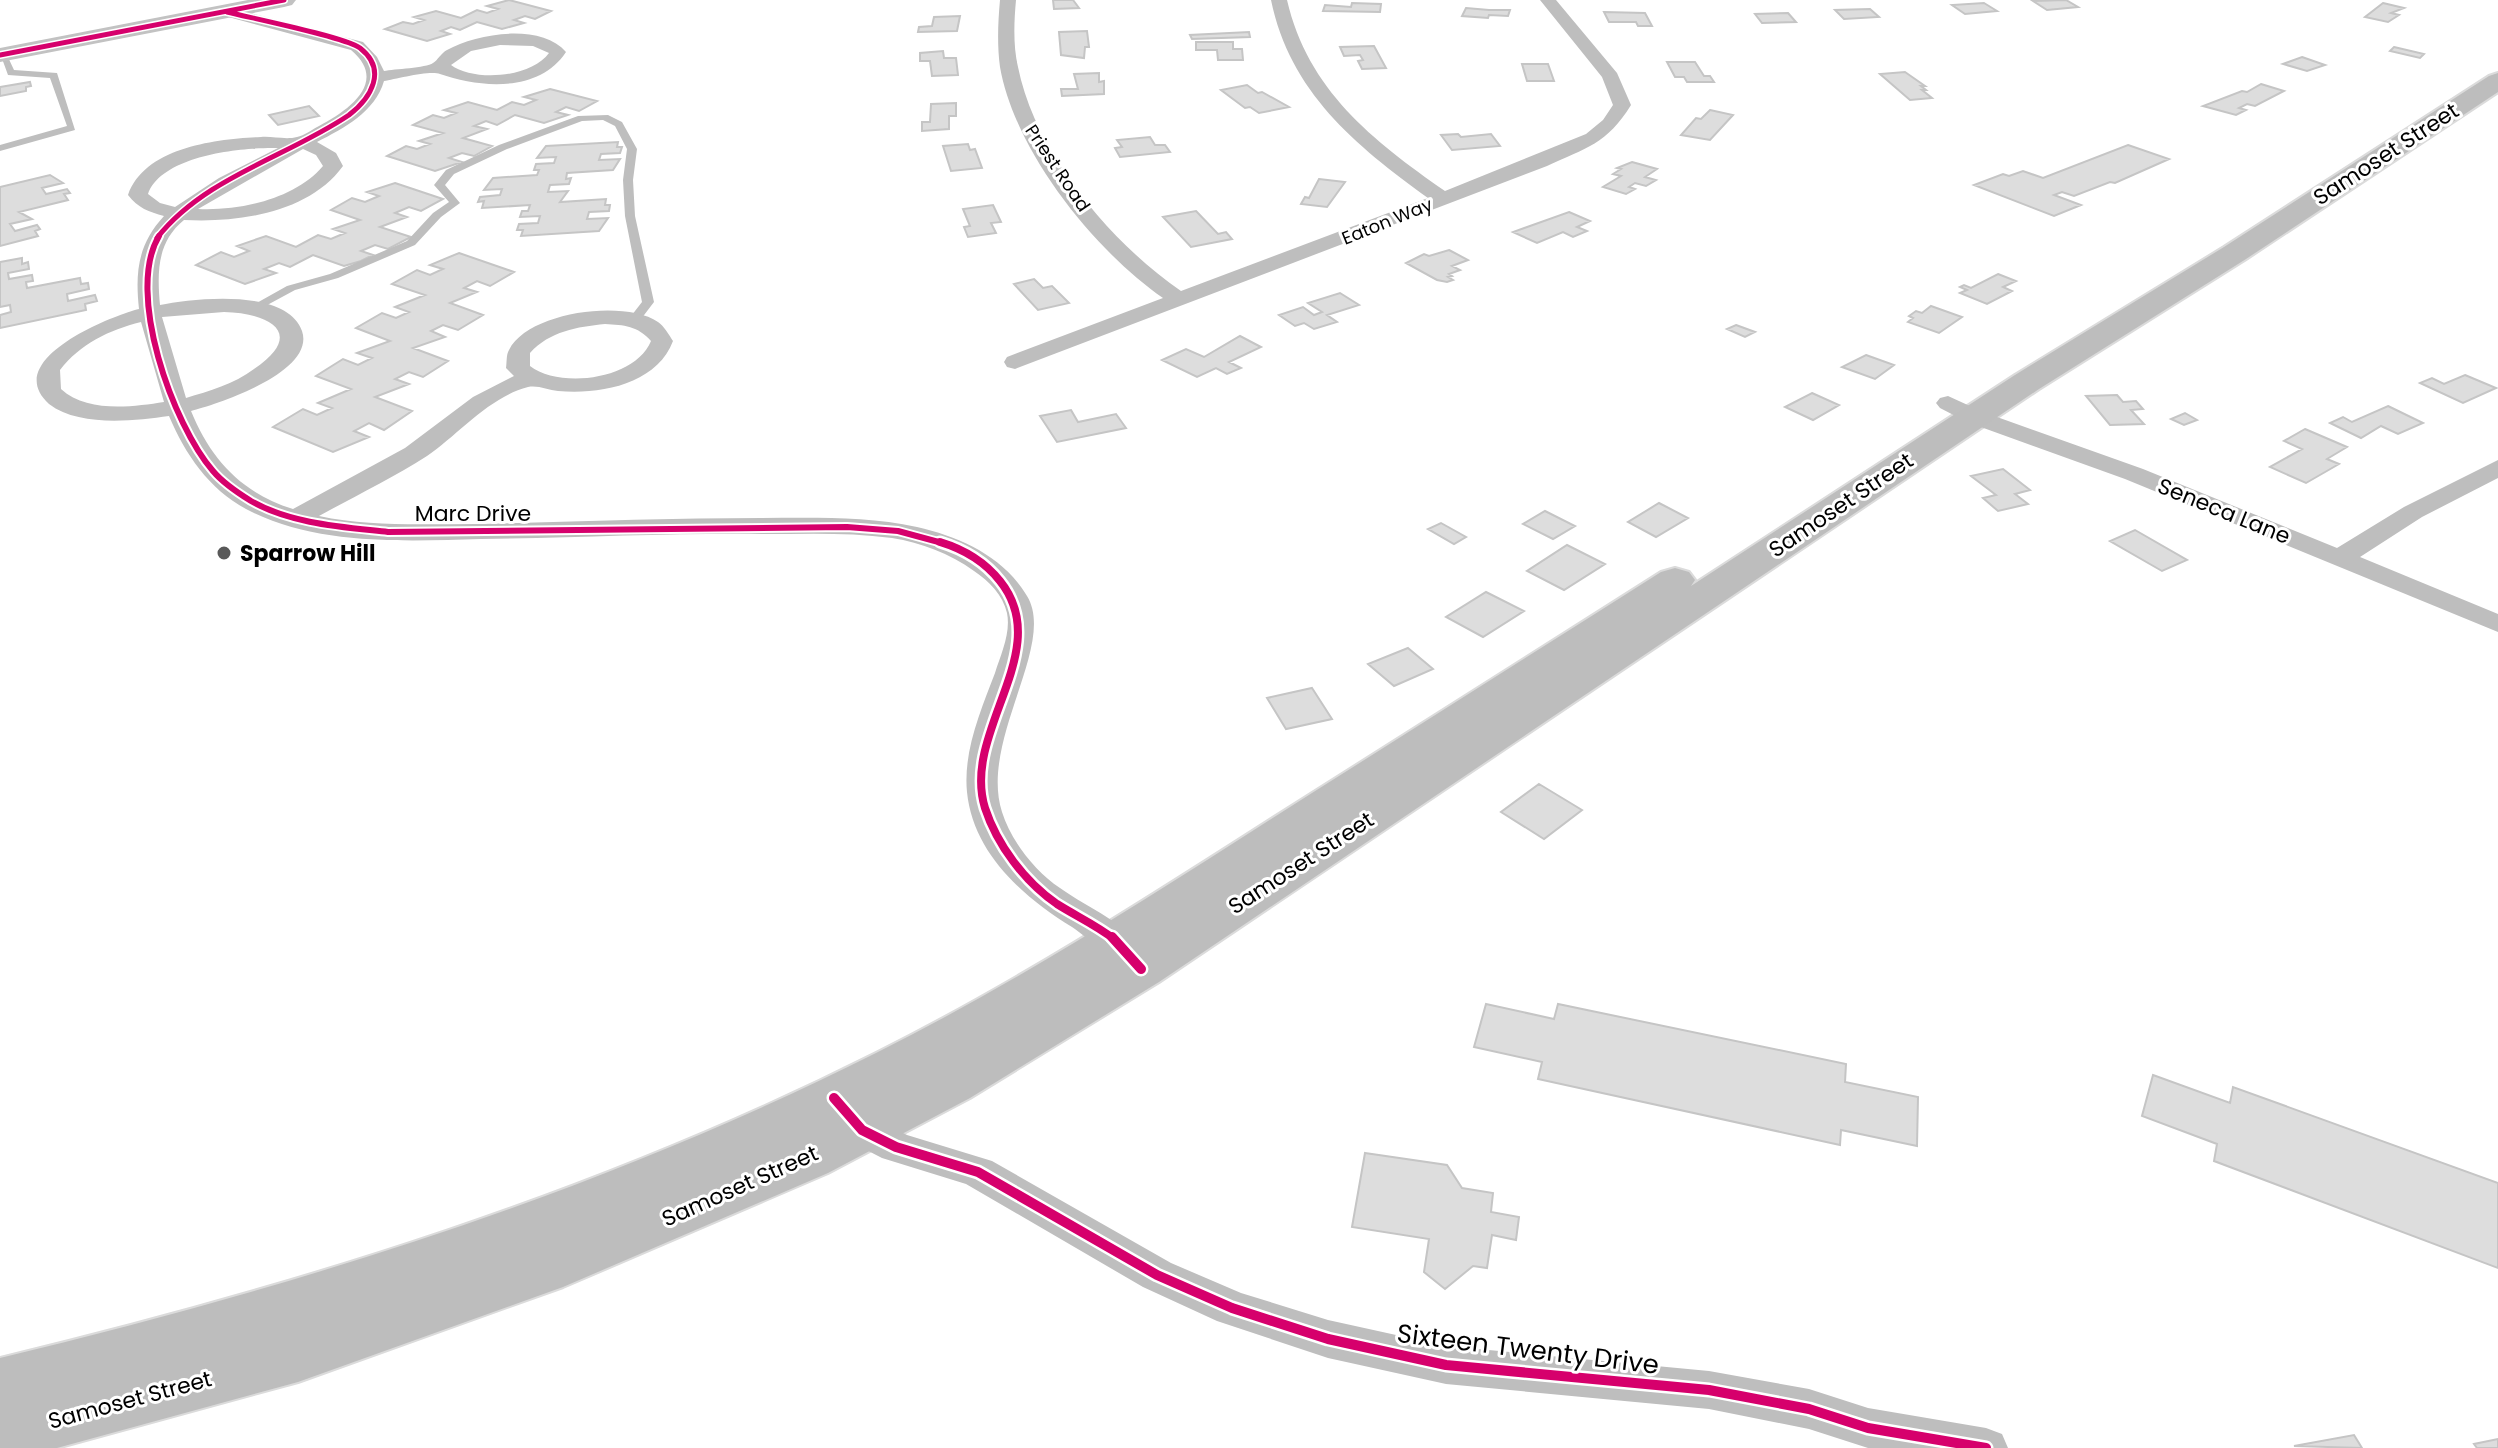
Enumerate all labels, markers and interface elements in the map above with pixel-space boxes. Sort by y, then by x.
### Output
street label: Samoset Street [2307,95,2465,213]
street label: Priest Road [1020,119,1096,217]
street label: Eaton Way [1338,191,1436,251]
street label: Samoset Street [1763,445,1919,565]
street label: Seneca Lane [2153,470,2295,552]
street label: Marc Drive [415,498,531,529]
place label: Sparrow Hill [240,538,376,569]
marker: Sparrow Hill [215,544,233,562]
street label: Samoset Street [1222,804,1380,922]
street label: Samoset Street [657,1138,823,1234]
street label: Sixteen Twenty Drive [1395,1315,1661,1383]
street label: Samoset Street [45,1363,215,1437]

